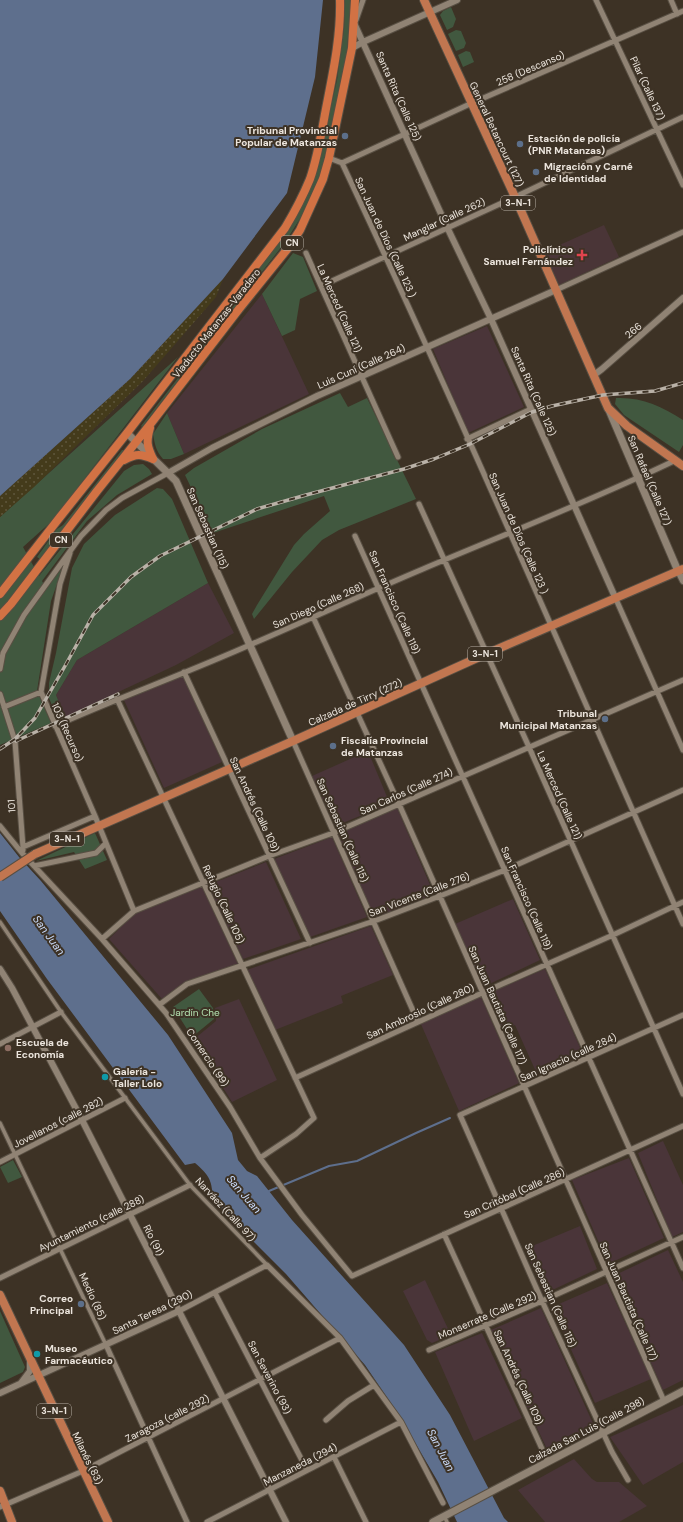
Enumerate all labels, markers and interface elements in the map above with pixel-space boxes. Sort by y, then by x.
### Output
street label: 258 (Descanso) [494,48,567,89]
street label: Santa Rita (Calle 125) [373,49,424,143]
street label: Pilar (Calle 137) [627,54,668,122]
street label: General Betancourt (127) [466,80,527,189]
place label: Tribunal Provincial Popular de Matanzas [235,124,337,149]
marker: Tribunal Provincial Popular de Matanzas [340,131,350,141]
place label: Estación de policía (PNR Matanzas) [528,132,620,157]
marker: Estación de policía (PNR Matanzas) [515,139,525,149]
place label: Migración y Carné de Identidad [544,160,633,185]
marker: Migración y Carné de Identidad [531,167,541,177]
street label: San Juan de Díos (Calle 123 ) [352,175,419,300]
street label: Manglar (Calle 262) [401,195,488,244]
road number: 3-N-1 [501,196,535,210]
road number: CN [281,236,303,250]
place label: Policlínico Samuel Fernández [483,243,573,268]
marker: Policlínico Samuel Fernández [576,249,588,261]
street label: La Merced (Calle 121) [314,262,365,355]
street label: Viaducto Matanzas-Varadero [170,266,263,381]
street label: 266 [622,320,645,341]
street label: Luis Cuní (Calle 264) [315,341,407,392]
street label: Santa Rita (Calle 125) [508,344,559,438]
street label: San Rafael (Calle 127) [625,433,674,527]
street label: San Juan de Díos (Calle 123 ) [486,471,551,596]
street label: San Sebastian (115) [184,486,231,571]
road number: CN [50,533,72,547]
street label: San Francisco (Calle 119) [366,549,423,656]
street label: San Diego (Calle 268) [271,579,366,631]
road number: 3-N-1 [468,647,502,661]
street label: Calzada de Tirry (272) [306,676,404,729]
street label: 103 (Recurso) [49,701,86,764]
place label: Tribunal Municipal Matanzas [500,707,597,732]
marker: Tribunal Municipal Matanzas [600,714,610,724]
place label: Fiscalía Provincial de Matanzas [341,734,428,759]
marker: Fiscalía Provincial de Matanzas [328,741,338,751]
street label: La Merced (Calle 121) [534,749,585,842]
street label: San Andrés (Calle 109) [227,755,282,854]
street label: San Carlos (Calle 274) [358,765,455,818]
street label: San Sebastian (Calle 115) [314,776,371,884]
street label: 101 [5,799,18,813]
road number: 3-N-1 [50,832,84,846]
street label: San Francisco (Calle 119) [498,845,555,952]
street label: Refugio (Calle 105) [200,863,248,946]
street label: San Vicente (Calle 276) [367,869,472,920]
water label: San Juan [30,912,68,958]
street label: San Juan Bautista (Calle 117) [466,944,530,1067]
street label: San Ambrosio (Calle 280) [364,981,476,1042]
park label: Jardín Che [170,1006,220,1019]
street label: Comercio (99) [183,1026,232,1089]
street label: San Ignacio (calle 284) [518,1030,619,1085]
place label: Escuela de Economía [16,1036,69,1061]
marker: Escuela de Economía [3,1043,13,1053]
place label: Galería - Taller Lolo [113,1065,162,1090]
marker: Galería - Taller Lolo [100,1072,110,1082]
street label: Jovellanos (calle 282) [11,1094,105,1151]
street label: San Critóbal (Calle 286) [462,1165,567,1222]
water label: San Juan [224,1172,264,1216]
street label: Narváez (Calle 97) [193,1175,259,1244]
street label: Ayuntamiento (calle 288) [36,1192,146,1255]
street label: Río (91) [140,1223,167,1258]
street label: San Juan Bautista (Calle 117) [597,1240,661,1363]
street label: San Sebastian (Calle 115) [522,1241,579,1349]
street label: Medio (85) [76,1271,109,1322]
street label: Santa Teresa (290) [110,1287,195,1337]
street label: Monserrate (Calle 292) [436,1289,538,1342]
place label: Correo Principal [30,1292,73,1317]
marker: Correo Principal [76,1299,86,1309]
street label: San Andrés (Calle 109) [491,1328,546,1427]
street label: San Severino (93) [245,1338,294,1416]
place label: Museo Farmacéutico [45,1342,113,1367]
marker: Museo Farmacéutico [32,1349,42,1359]
street label: Zaragoza (calle 292) [123,1392,212,1445]
street label: Calzada San Luis (Calle 298) [526,1394,647,1467]
road number: 3-N-1 [37,1404,71,1418]
water label: San Juan [424,1426,458,1474]
street label: Milanés (83) [69,1430,106,1487]
street label: Manzaneda (294) [261,1440,339,1489]

